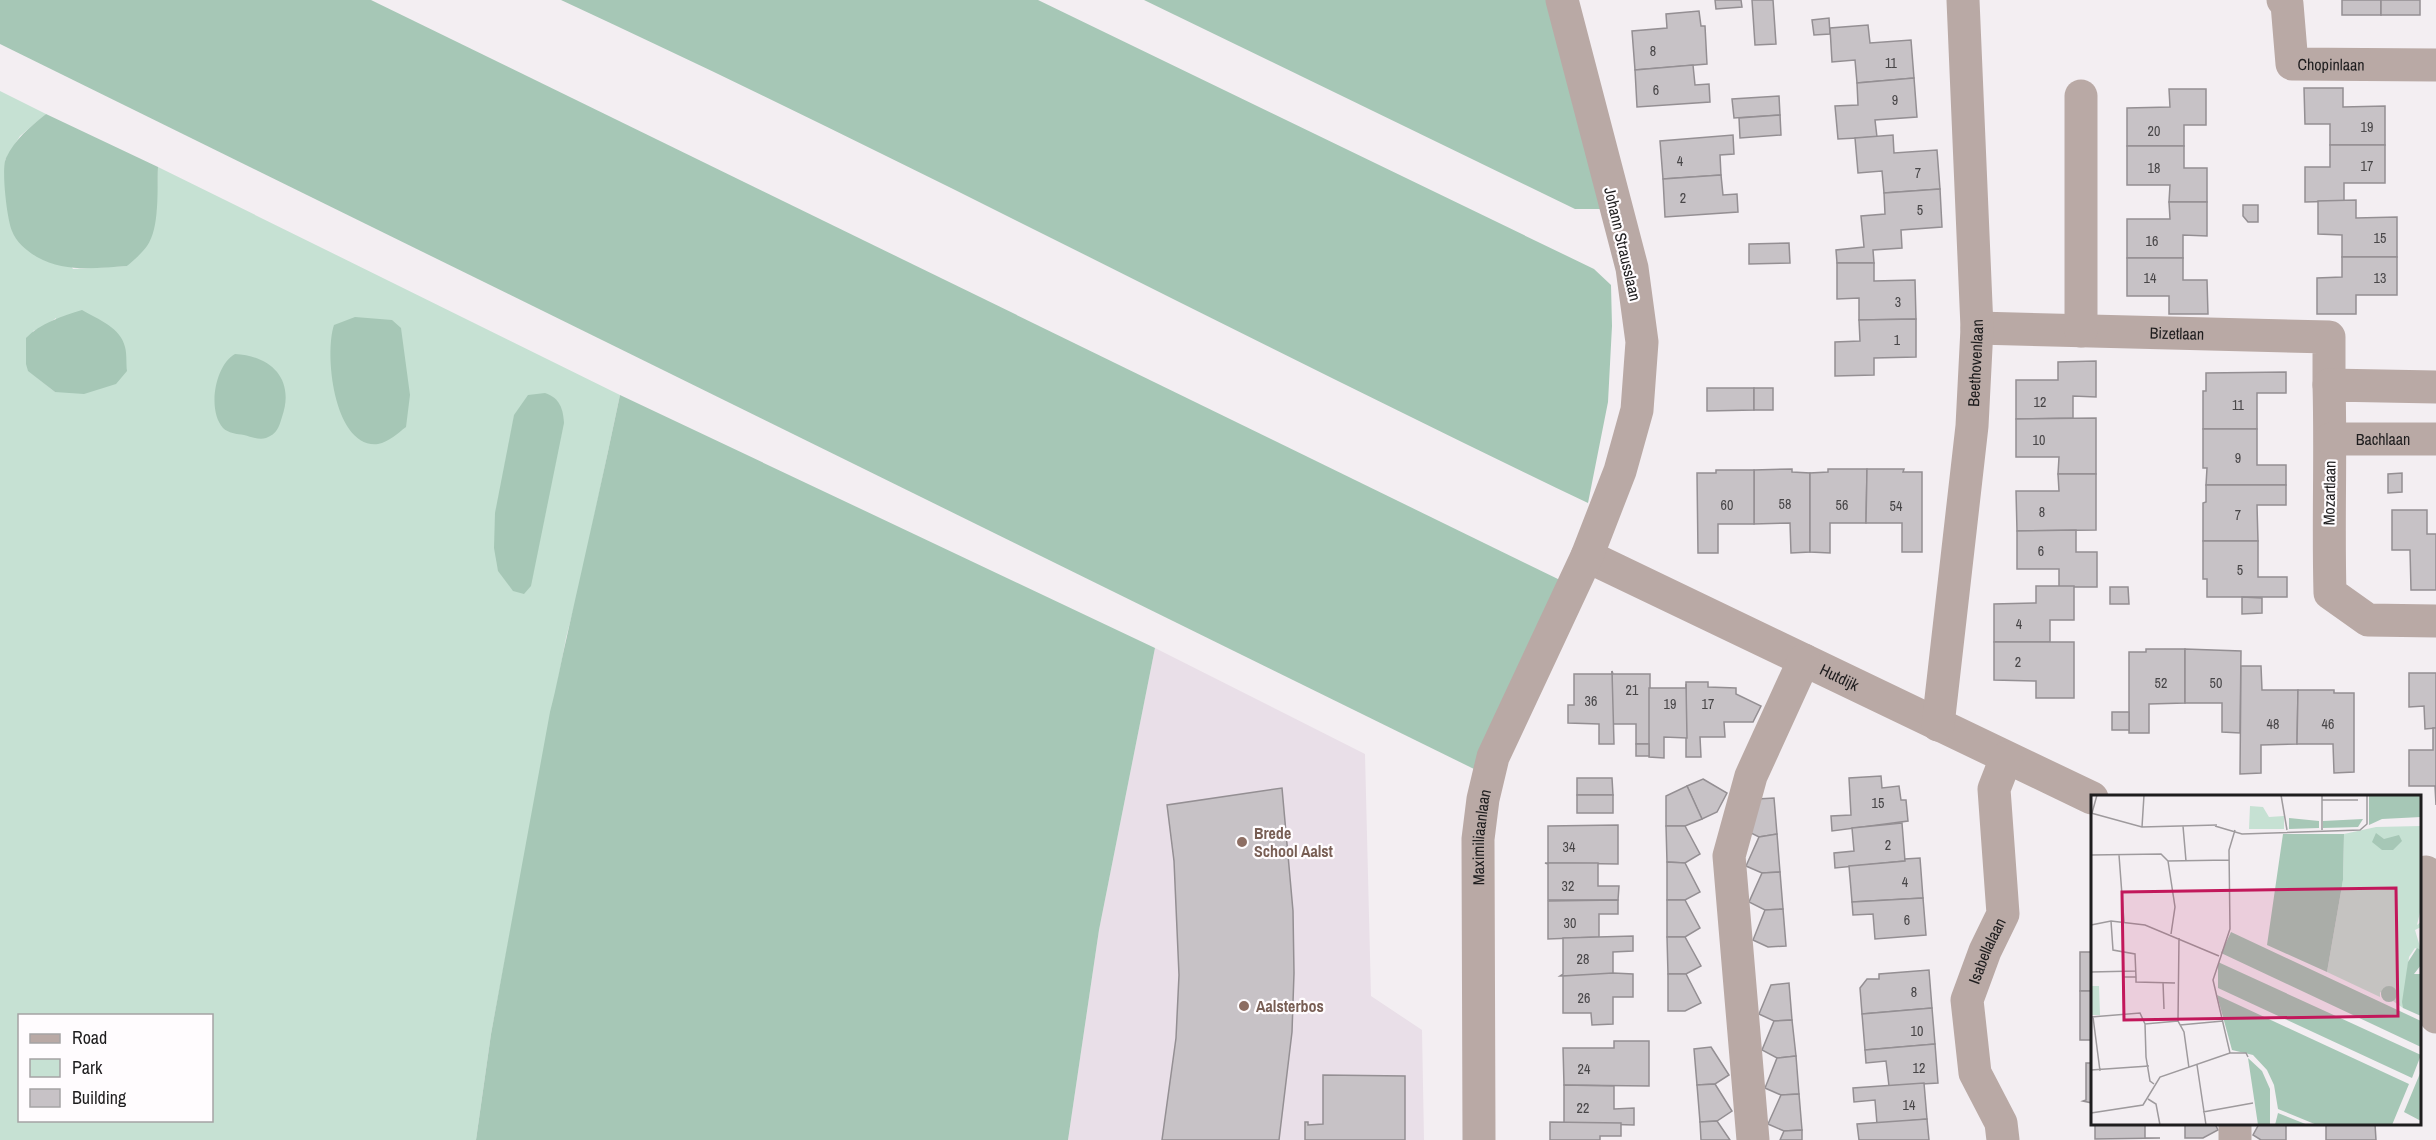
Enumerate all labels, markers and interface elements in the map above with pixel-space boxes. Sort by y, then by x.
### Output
house number: 8 [1650,42,1656,60]
street label: Chopinlaan [2297,53,2365,76]
house number: 11 [1885,54,1898,72]
house number: 6 [1653,81,1659,99]
house number: 9 [1892,91,1898,109]
house number: 19 [2361,118,2373,136]
house number: 20 [2148,122,2160,140]
house number: 4 [1677,152,1684,170]
house number: 17 [2361,157,2373,175]
house number: 18 [2148,159,2160,177]
house number: 7 [1915,164,1921,182]
street label: Johann Strausslaan [1599,185,1647,303]
house number: 2 [1680,189,1686,207]
house number: 5 [1917,201,1923,219]
house number: 15 [2374,229,2386,247]
house number: 16 [2146,232,2158,250]
house number: 14 [2144,269,2157,287]
house number: 13 [2374,269,2386,287]
house number: 3 [1895,293,1901,311]
street label: Beethovenlaan [1962,319,1988,407]
street label: Bizetlaan [2149,321,2205,345]
house number: 1 [1894,331,1901,349]
house number: 12 [2034,393,2046,411]
house number: 11 [2232,396,2245,414]
street label: Bachlaan [2356,428,2410,450]
house number: 10 [2033,431,2045,449]
house number: 9 [2235,449,2241,467]
street label: Mozartlaan [2317,460,2341,526]
house number: 58 [1779,495,1791,513]
house number: 60 [1721,496,1733,514]
house number: 56 [1836,496,1848,514]
house number: 54 [1890,497,1903,515]
house number: 8 [2039,503,2045,521]
house number: 7 [2235,506,2241,524]
house number: 6 [2038,542,2044,560]
house number: 5 [2237,561,2243,579]
house number: 4 [2016,615,2023,633]
house number: 2 [2015,653,2021,671]
street label: Hutdijk [1816,658,1863,696]
house number: 52 [2155,674,2167,692]
house number: 50 [2210,674,2222,692]
house number: 21 [1626,681,1639,699]
house number: 36 [1585,692,1597,710]
house number: 19 [1664,695,1676,713]
house number: 17 [1702,695,1714,713]
house number: 48 [2267,715,2279,733]
house number: 46 [2322,715,2334,733]
street label: Maximiliaanlaan [1467,787,1496,885]
house number: 15 [1872,794,1884,812]
inset map [2091,795,2421,1125]
place label: Brede School Aalst [1254,822,1334,862]
marker: Brede School Aalst [1235,835,1249,849]
house number: 2 [1885,836,1891,854]
house number: 34 [1563,838,1576,856]
house number: 4 [1902,873,1909,891]
house number: 32 [1562,877,1574,895]
house number: 6 [1904,911,1910,929]
house number: 30 [1564,914,1576,932]
street label: Isabellalaan [1963,914,2011,987]
house number: 28 [1577,950,1589,968]
house number: 8 [1911,983,1917,1001]
house number: 26 [1578,989,1590,1007]
place label: Aalsterbos [1256,995,1324,1017]
marker: Aalsterbos [1237,999,1251,1013]
legend [18,1014,213,1122]
house number: 10 [1911,1022,1923,1040]
text: Road [72,1025,107,1050]
text: Park [72,1055,103,1080]
house number: 12 [1913,1059,1925,1077]
house number: 24 [1578,1060,1591,1078]
text: Building [72,1085,127,1110]
house number: 14 [1903,1096,1916,1114]
house number: 22 [1577,1099,1589,1117]

